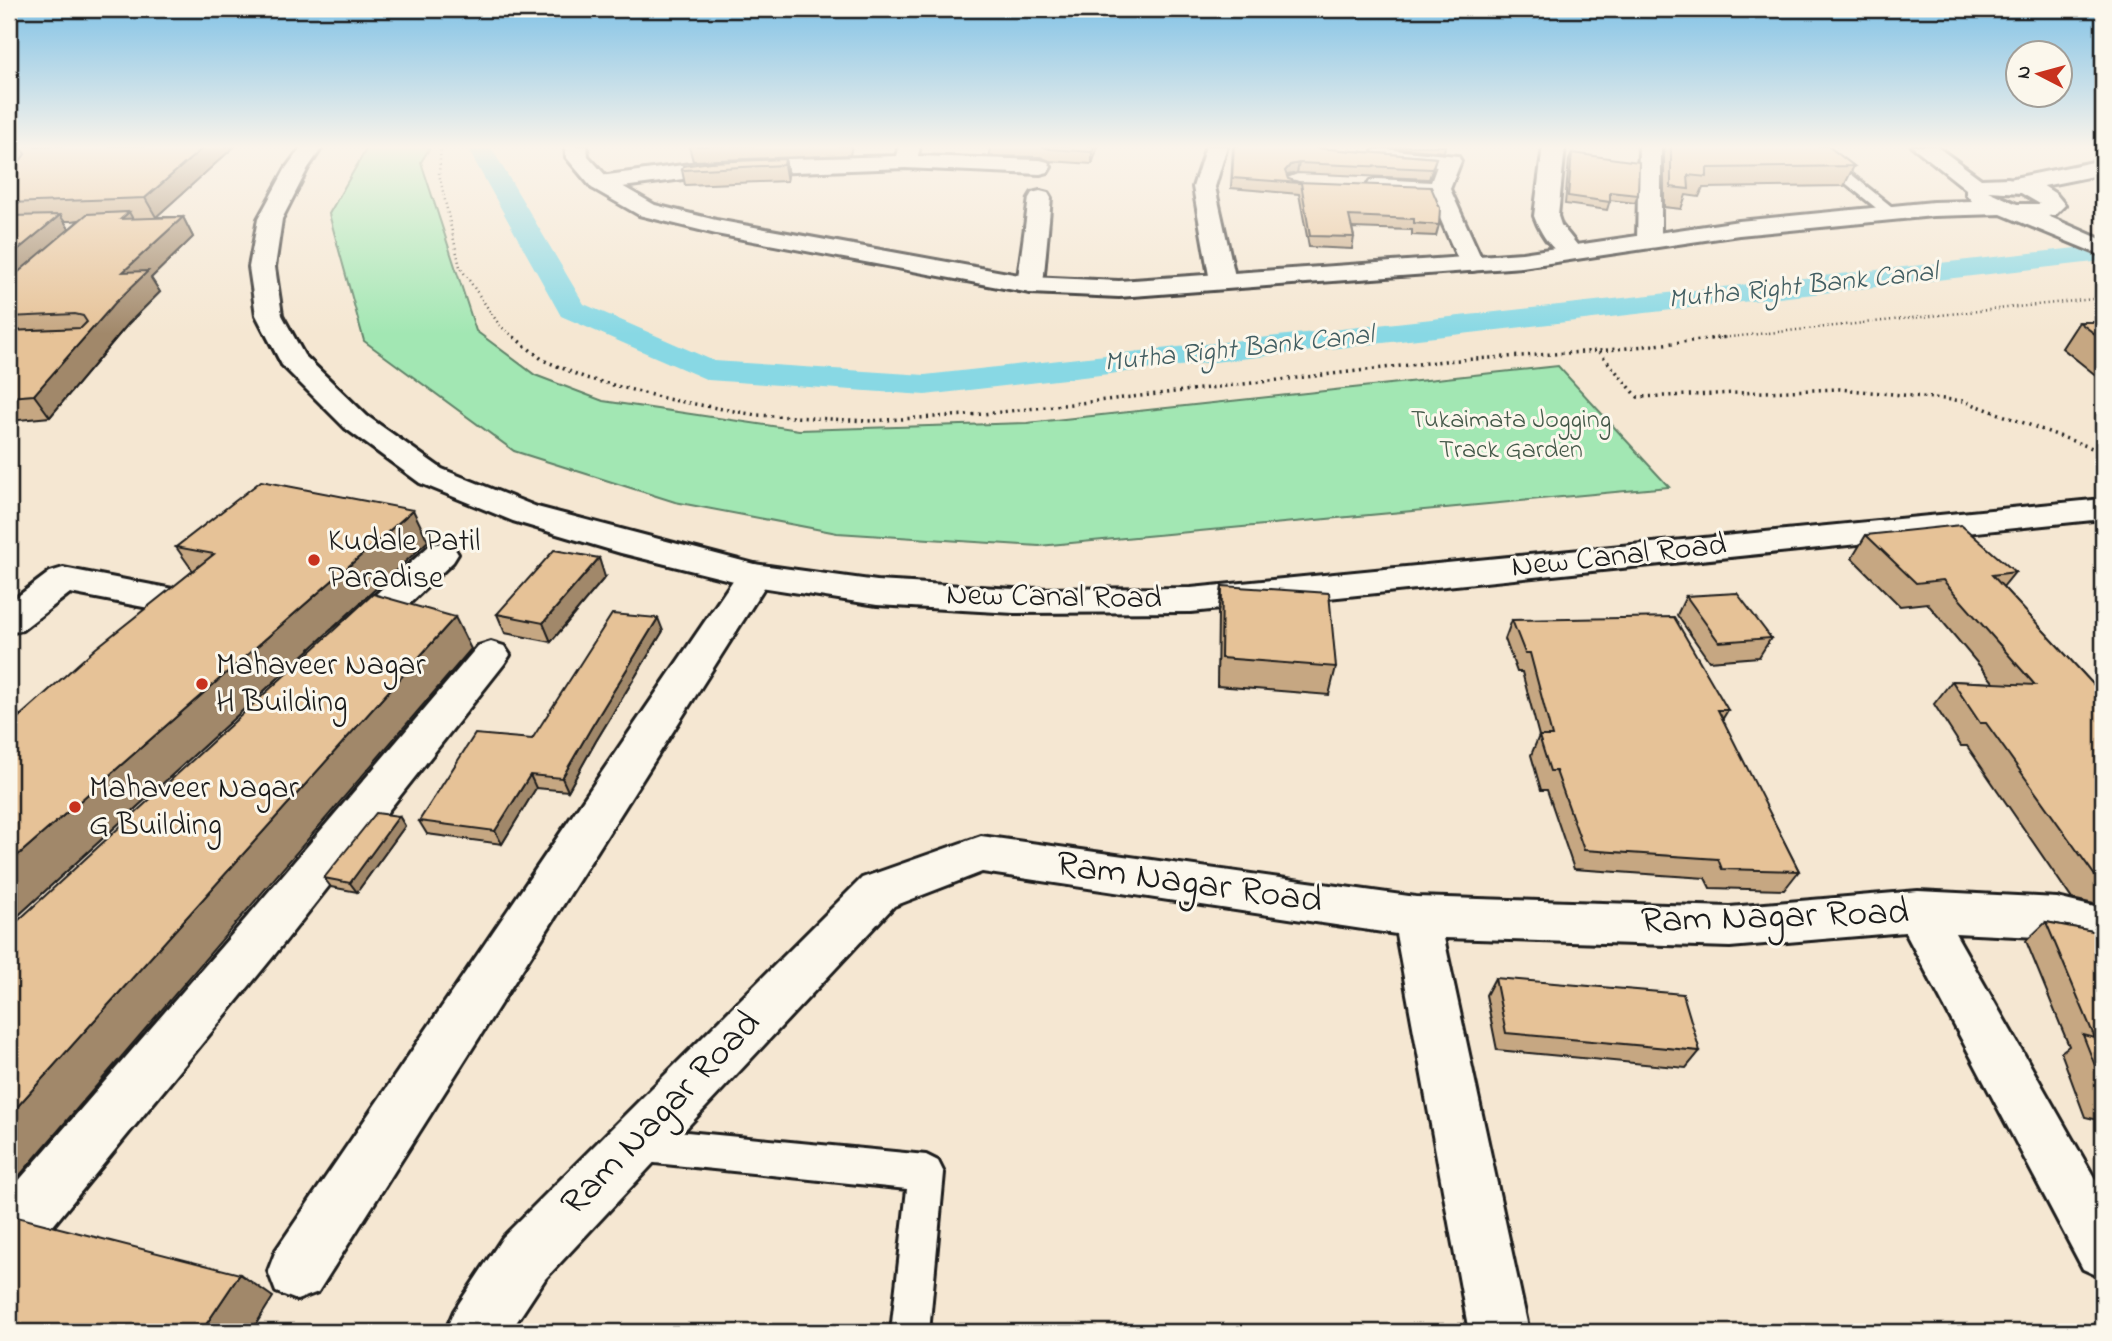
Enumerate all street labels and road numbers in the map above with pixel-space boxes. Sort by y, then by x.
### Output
street label: New Canal Road [1509,522,1729,592]
street label: New Canal Road [946,573,1162,623]
street label: Ram Nagar Road [1052,838,1326,930]
street label: Ram Nagar Road [1640,885,1910,951]
street label: Ram Nagar Road [549,998,775,1230]

